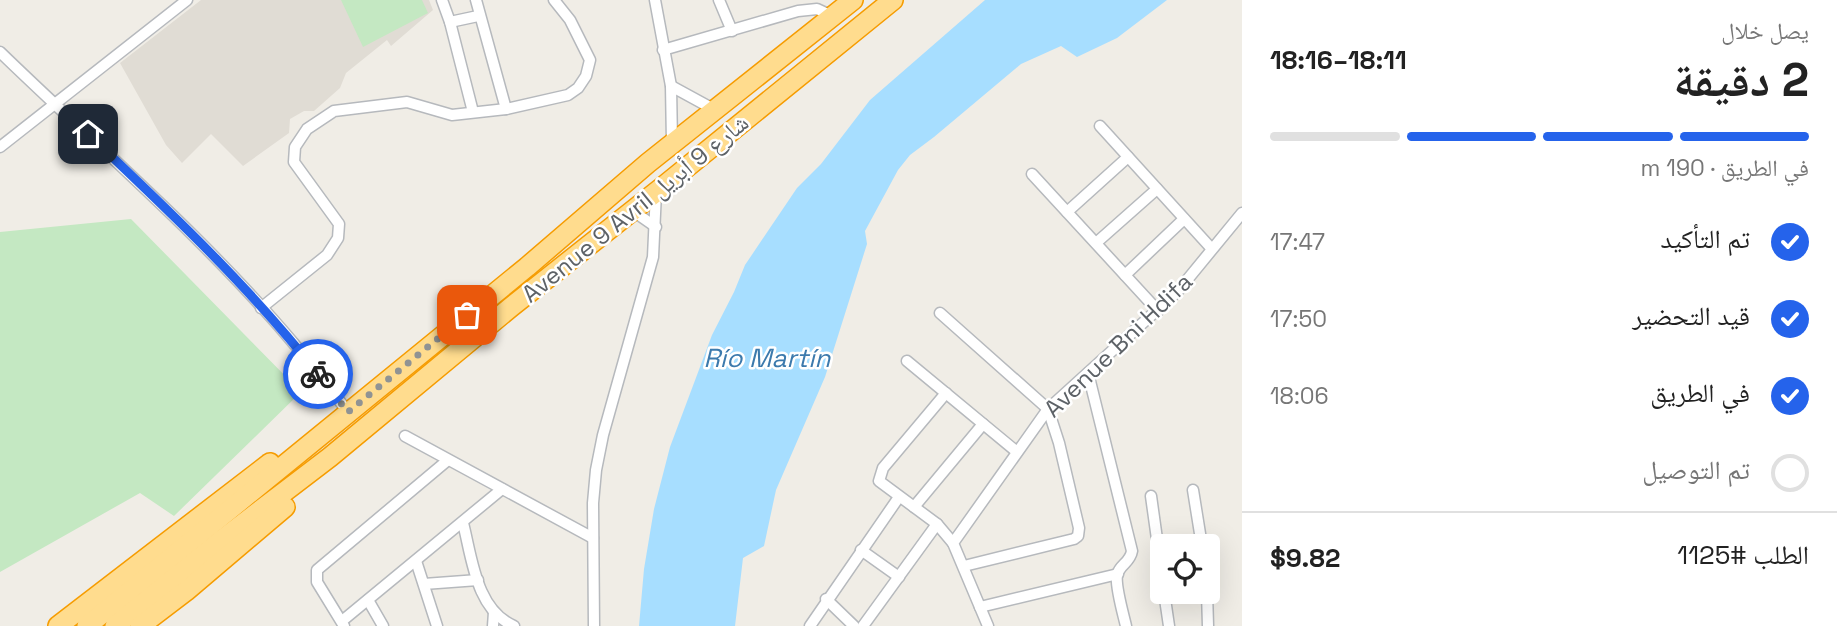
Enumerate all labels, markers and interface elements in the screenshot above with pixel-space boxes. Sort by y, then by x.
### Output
text: يصل خلال [1721,16,1809,46]
text: 18:11–18:16 [1270,43,1407,77]
text: 2 دقيقة [1673,51,1809,109]
pin [58,104,118,164]
street label: Avenue 9 Avril شارع 9 أبريل [515,107,755,309]
icon: home [69,115,107,153]
text: في الطريق · 190 m [1641,153,1809,183]
text: تم التأكيد [1661,222,1750,256]
icon: check [1771,223,1809,261]
text: 17:47 [1270,227,1325,257]
street label: Avenue Bni Hdifa [1037,266,1199,424]
pin [437,285,497,345]
icon: bag [448,296,486,334]
text: قيد التحضير [1632,299,1750,333]
icon: check [1771,300,1809,338]
text: 17:50 [1270,304,1327,334]
courier [283,339,353,409]
water label: Río Martín [703,341,832,375]
icon: bike [299,355,337,393]
text: في الطريق [1650,376,1750,410]
icon: check [1771,377,1809,415]
text: 18:06 [1270,381,1329,411]
text: تم التوصيل [1642,453,1750,487]
map controls [1150,534,1220,604]
button: locate [1150,534,1220,604]
text: الطلب #1125 [1677,538,1809,572]
text: $9.82 [1270,541,1340,575]

